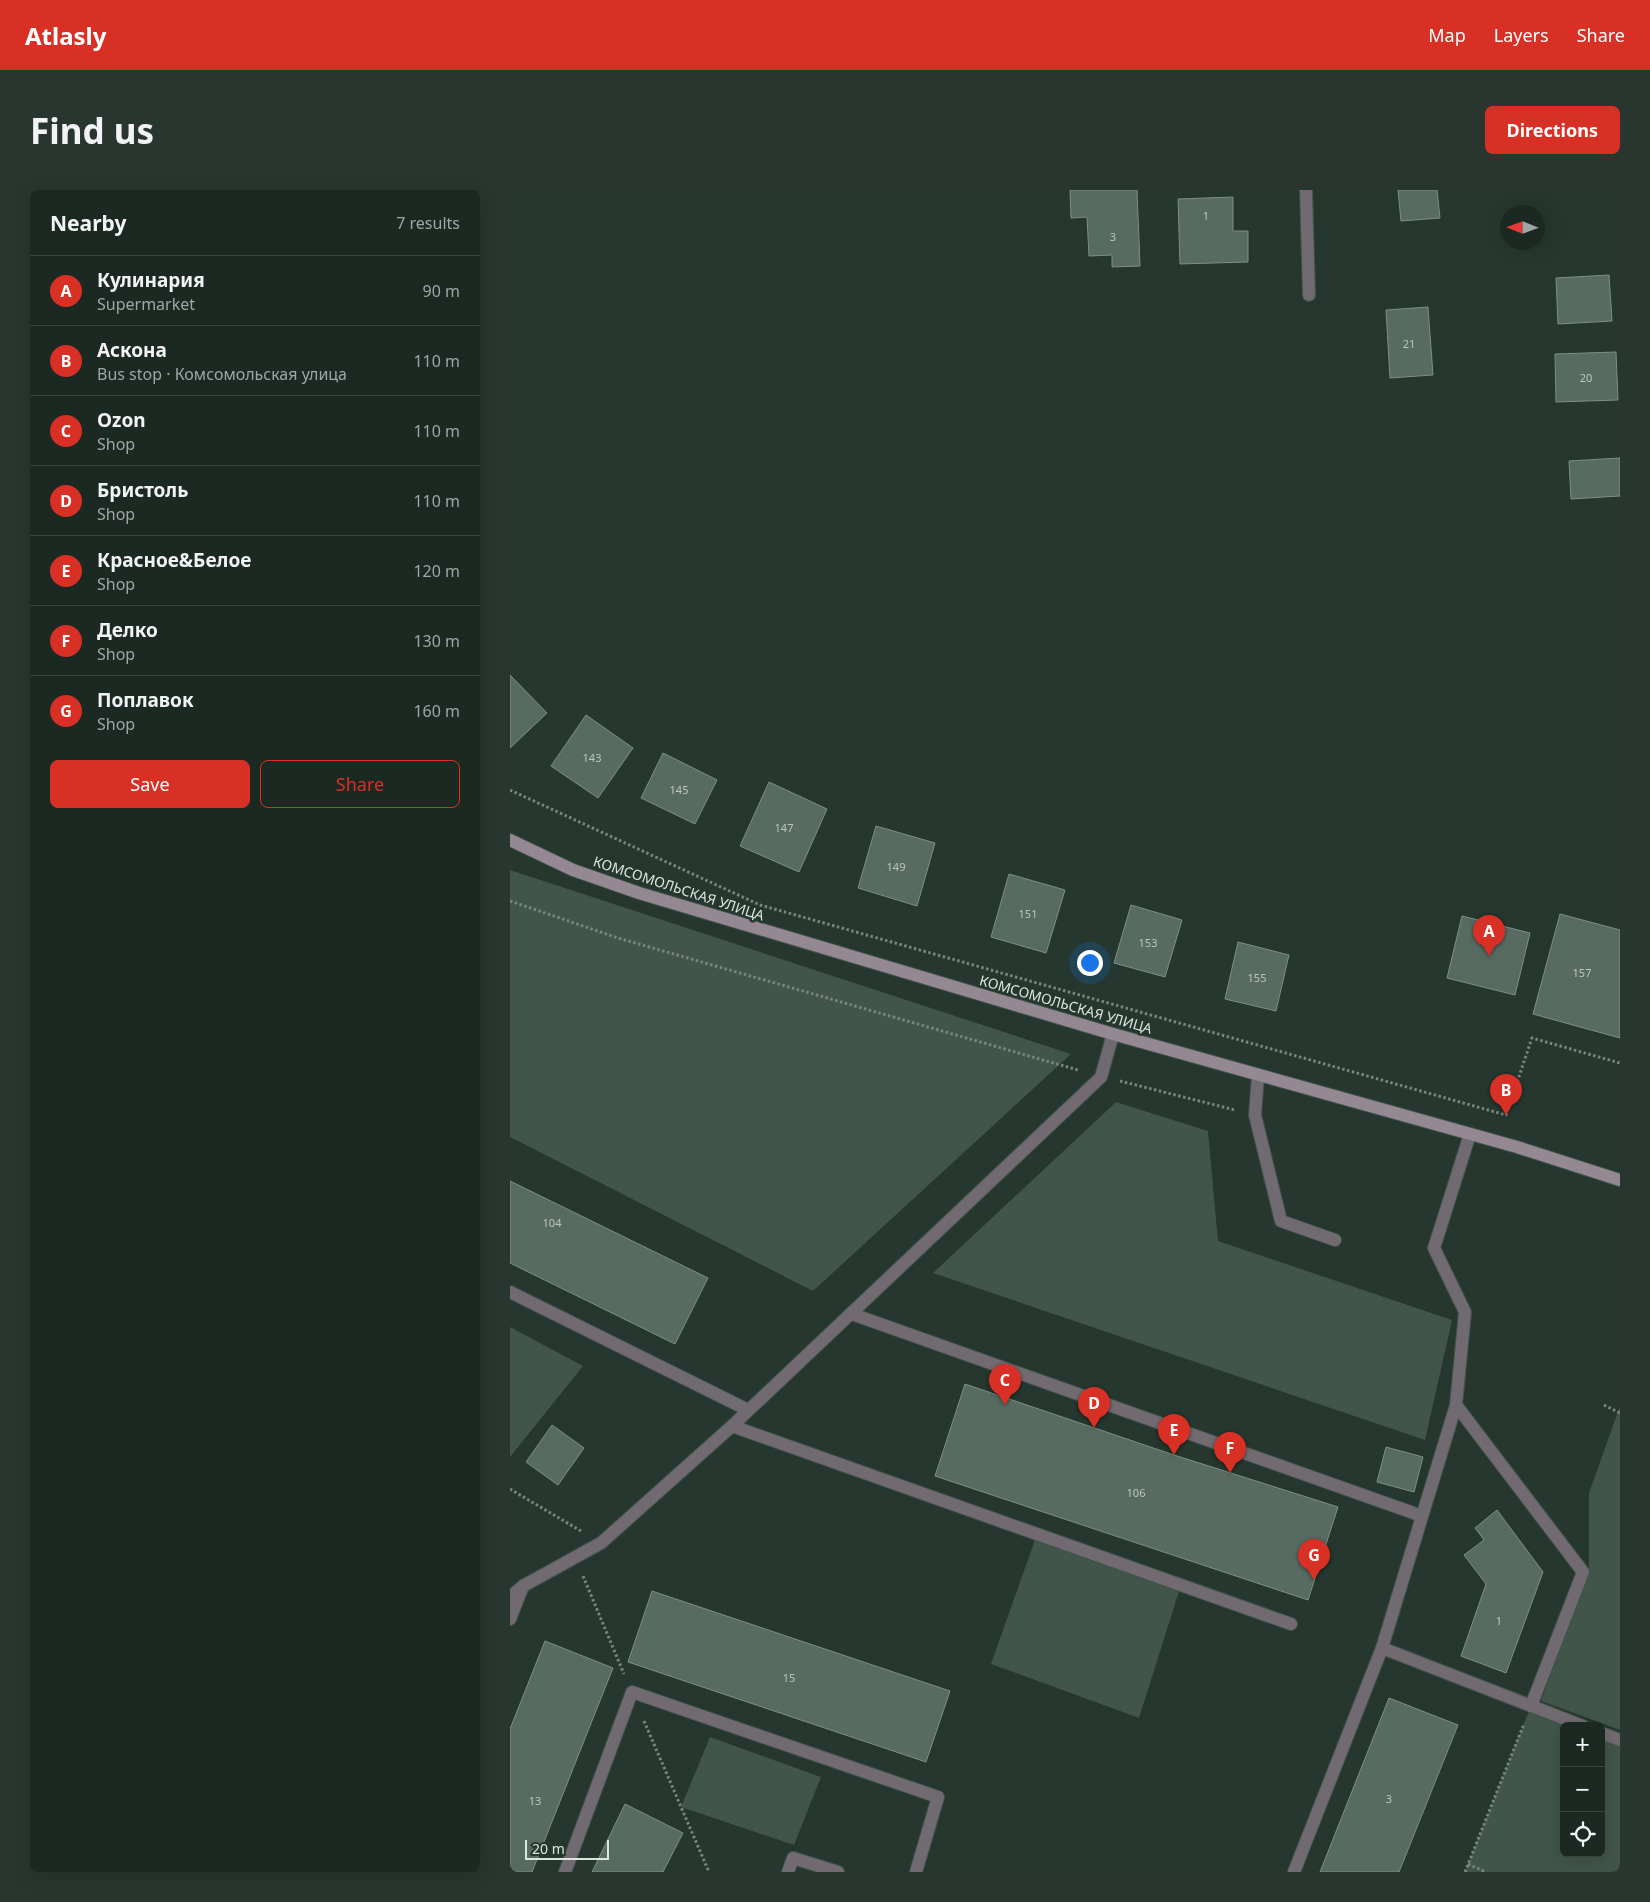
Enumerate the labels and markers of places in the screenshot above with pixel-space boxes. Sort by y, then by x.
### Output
pin: A [1473,915,1505,956]
pin: B [1490,1074,1522,1115]
pin: C [989,1364,1021,1405]
pin: D [1078,1387,1110,1428]
pin: E [1158,1414,1190,1455]
pin: F [1214,1432,1246,1473]
pin: G [1298,1539,1330,1580]

